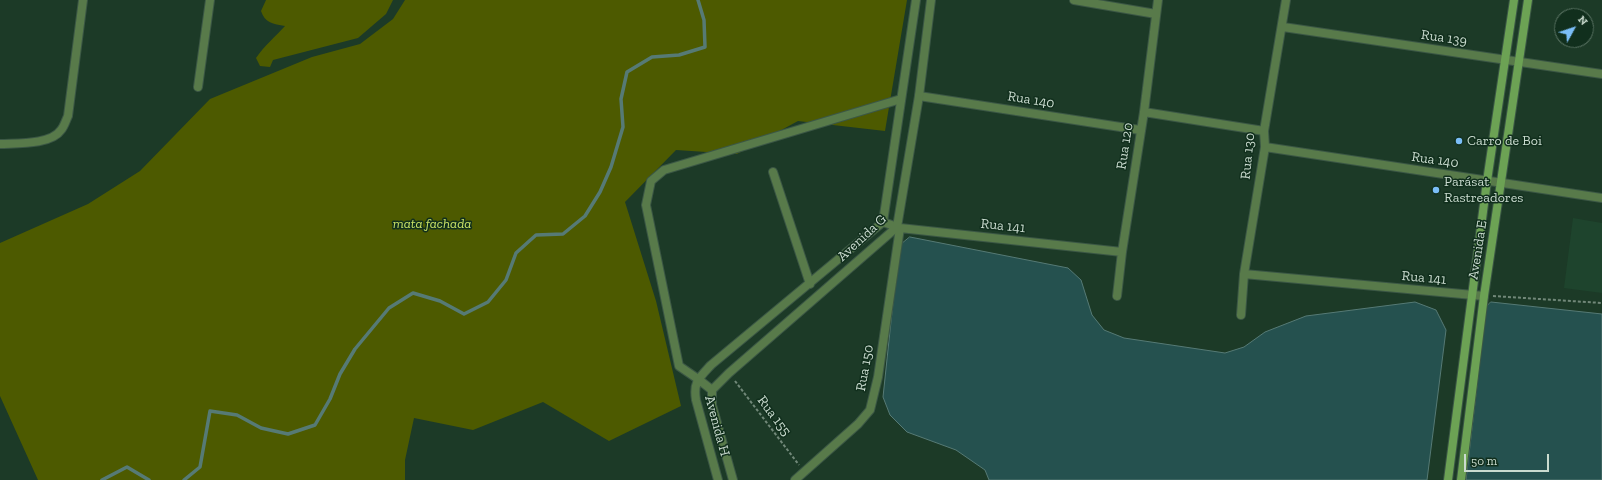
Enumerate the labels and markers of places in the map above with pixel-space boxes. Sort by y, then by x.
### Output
place label: Carro de Boi [1467,133,1542,149]
marker: Carro de Boi [1454,136,1464,146]
place label: Parásat Rastreadores [1444,174,1523,206]
marker: Parásat Rastreadores [1431,185,1441,195]

